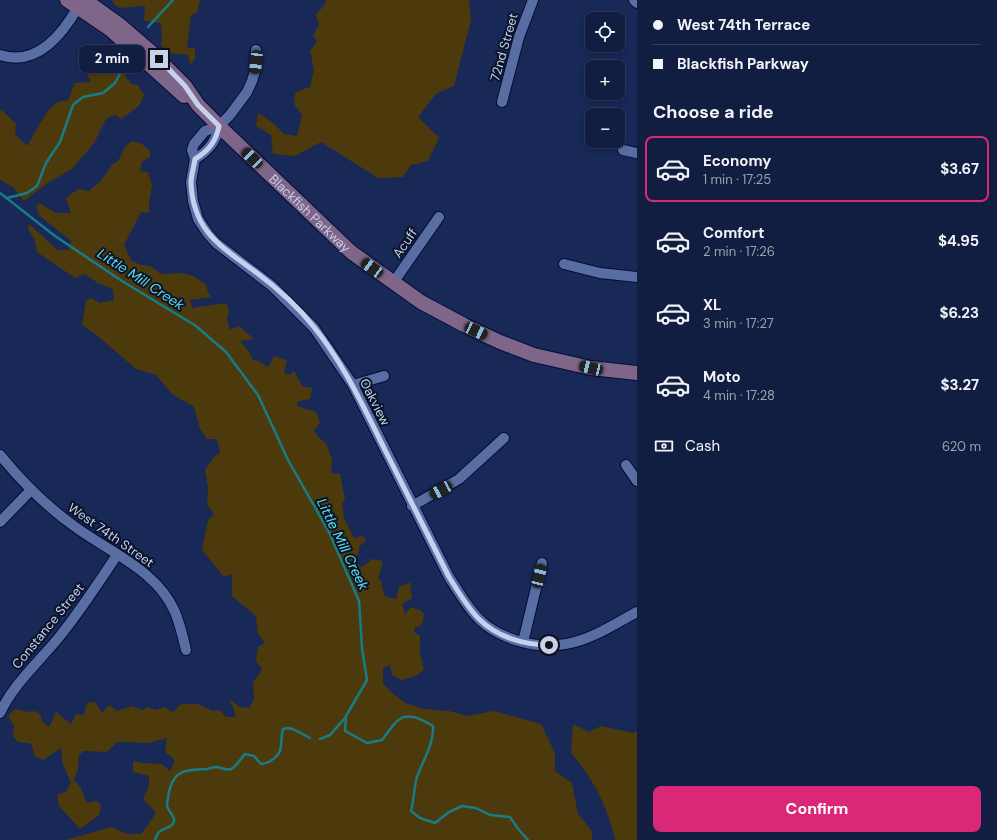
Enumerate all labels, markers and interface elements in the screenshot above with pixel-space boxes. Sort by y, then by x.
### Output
street label: 72nd Street [486,11,522,83]
map controls [585,12,625,148]
button: locate [585,12,625,52]
text: West 74th Terrace [677,15,810,35]
callout: 2 min [79,45,145,73]
car [249,49,263,75]
text: 2 min [95,50,129,67]
route end [150,50,168,68]
text: Blackfish Parkway [677,54,809,74]
button: + [585,60,625,100]
text: Choose a ride [653,100,774,124]
button: − [585,108,625,148]
car [239,145,265,171]
icon: car [655,151,691,187]
text: Economy [703,151,771,171]
text: $3.67 [940,159,979,179]
street label: Blackfish Parkway [266,170,354,256]
text: 1 min · 17:25 [703,171,771,188]
icon: car [655,223,691,259]
text: Comfort [703,223,764,243]
street label: Acuff [389,225,421,261]
text: $4.95 [938,231,979,251]
text: 2 min · 17:26 [703,243,775,260]
water label: Little Mill Creek [94,244,189,314]
car [359,256,385,280]
icon: car [655,295,691,331]
text: XL [703,295,721,315]
text: $6.23 [939,303,979,323]
text: 3 min · 17:27 [703,315,774,332]
car [463,320,489,342]
car [578,359,604,377]
icon: car [655,367,691,403]
text: Moto [703,367,741,387]
text: $3.27 [941,375,979,395]
street label: Oakview [356,376,394,429]
text: 4 min · 17:28 [703,387,775,404]
icon: cash [653,435,675,457]
text: Cash [685,436,720,456]
text: 620 m [942,438,981,455]
car [428,479,454,501]
water label: Little Mill Creek [313,495,373,594]
street label: West 74th Street [65,499,157,571]
car [530,563,548,589]
street label: Constance Street [8,580,88,672]
route start [540,636,558,654]
button: Confirm [653,786,981,832]

